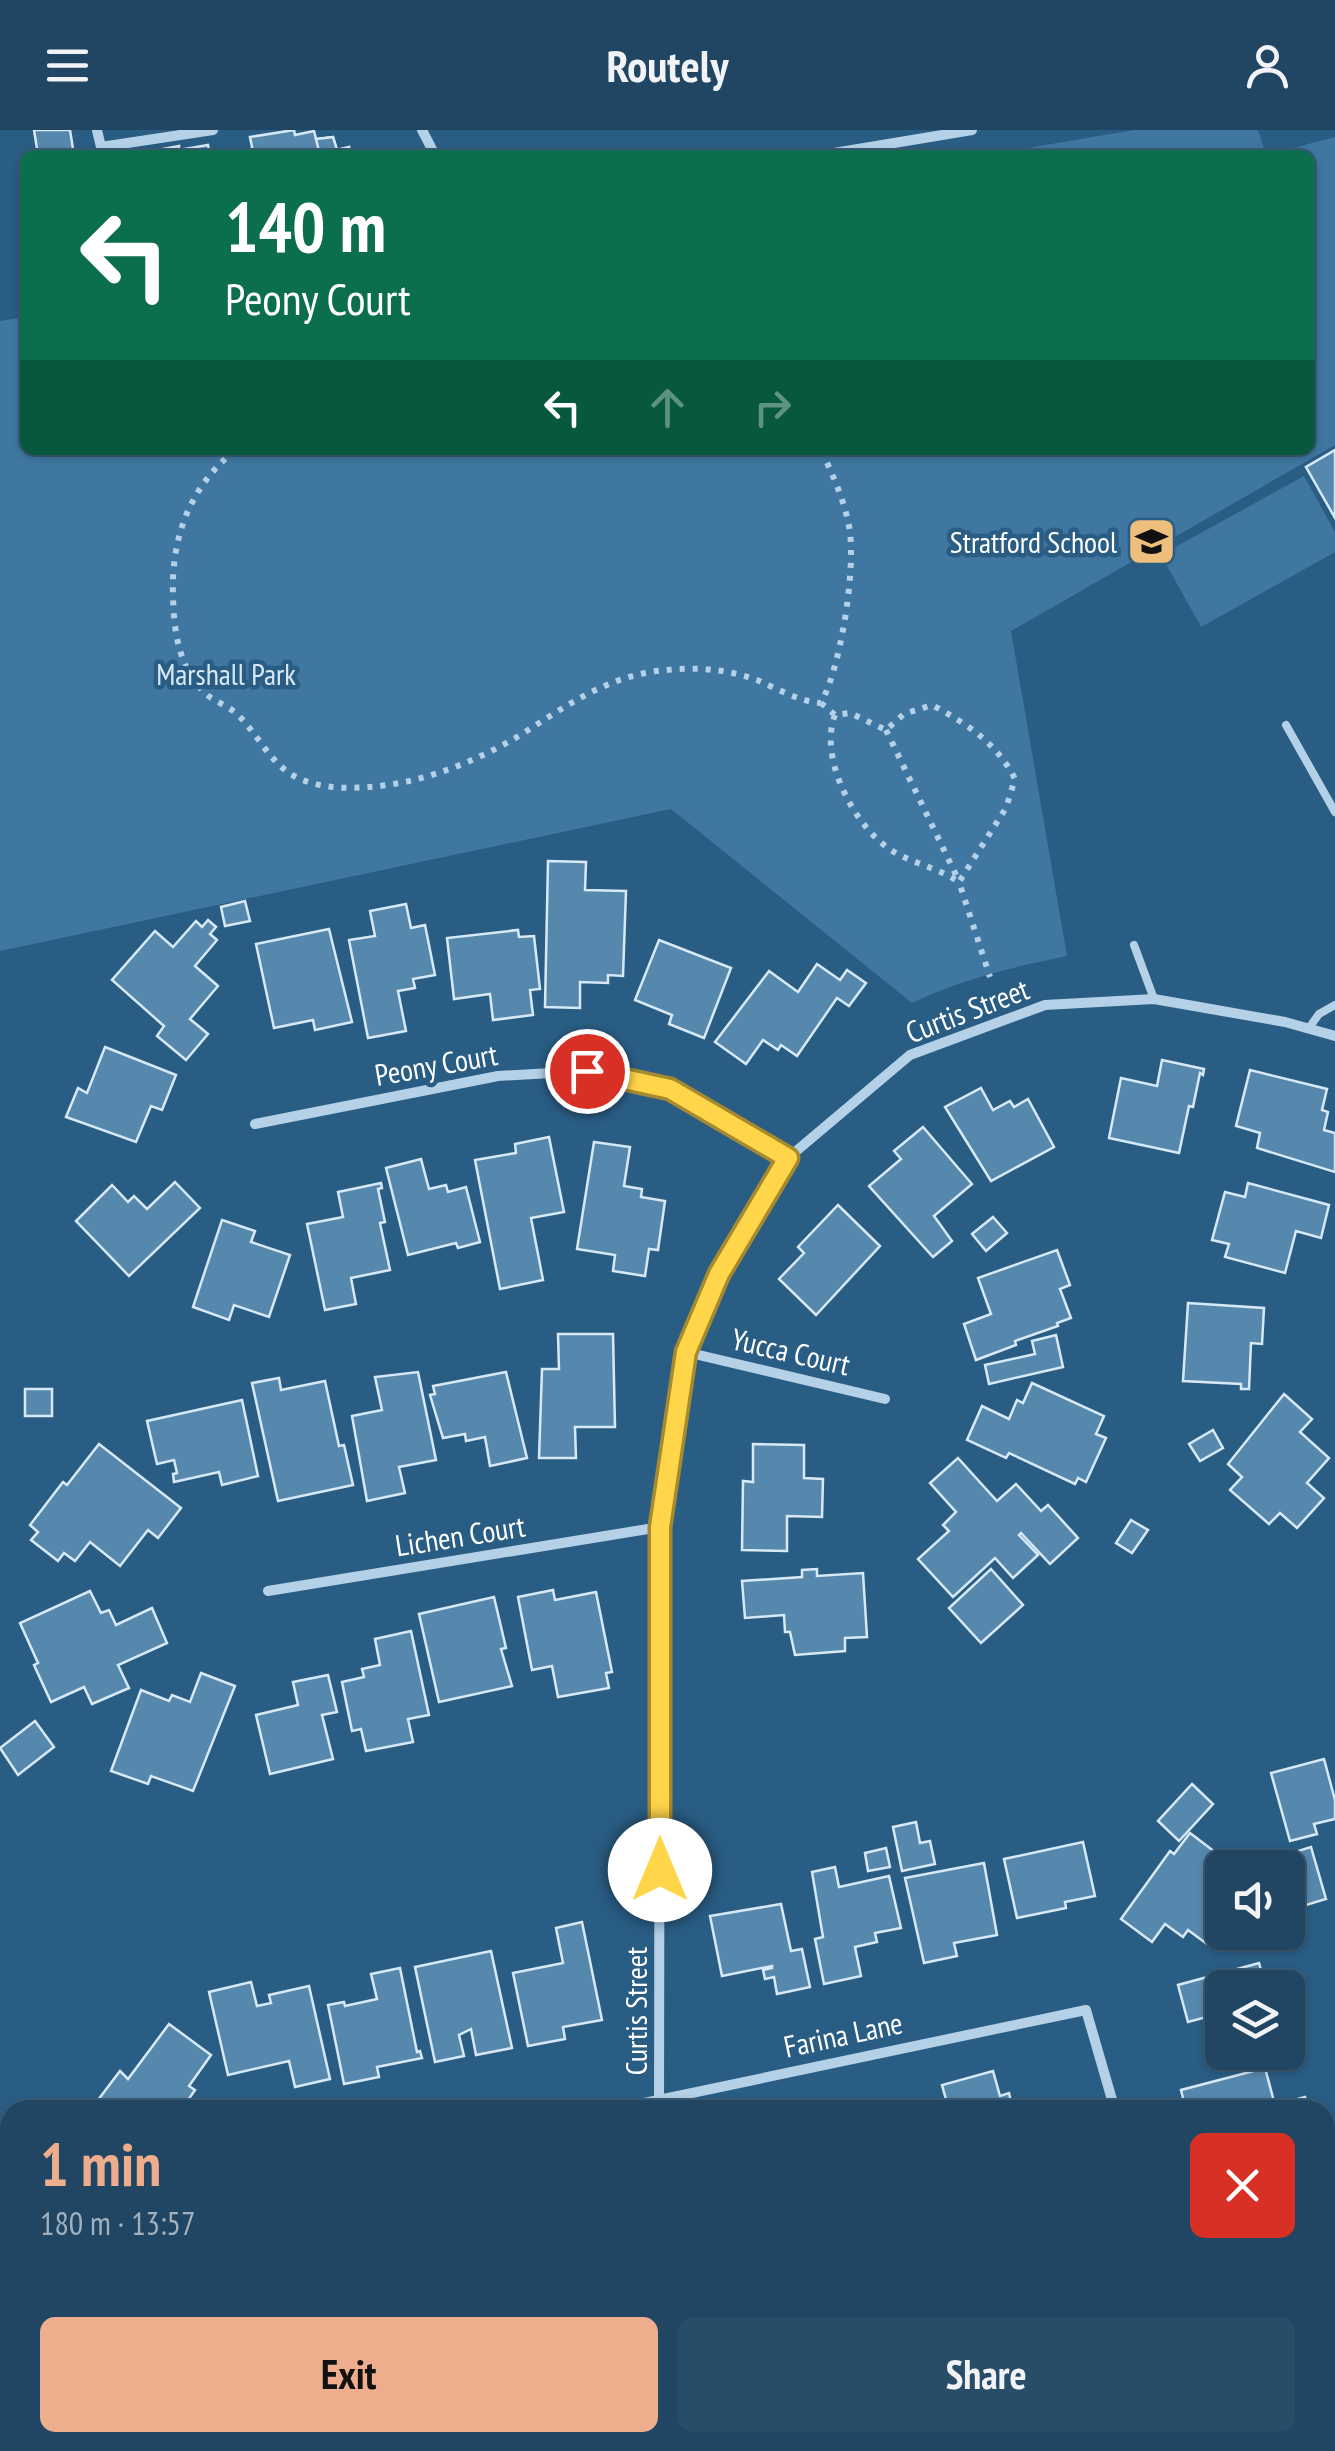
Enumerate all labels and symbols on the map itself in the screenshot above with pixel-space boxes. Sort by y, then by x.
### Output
school or university icon: Stratford School [1126,515,1178,567]
place label: Stratford School [950,522,1117,561]
park label: Marshall Park [156,654,296,693]
street label: Curtis Street [900,968,1035,1051]
pin [545,1029,630,1114]
street label: Peony Court [372,1034,501,1094]
street label: Yucca Court [728,1318,855,1384]
street label: Lichen Court [392,1505,528,1564]
position arrow [608,1818,712,1922]
street label: Curtis Street [616,1946,655,2075]
street label: Farina Lane [780,2002,906,2066]

